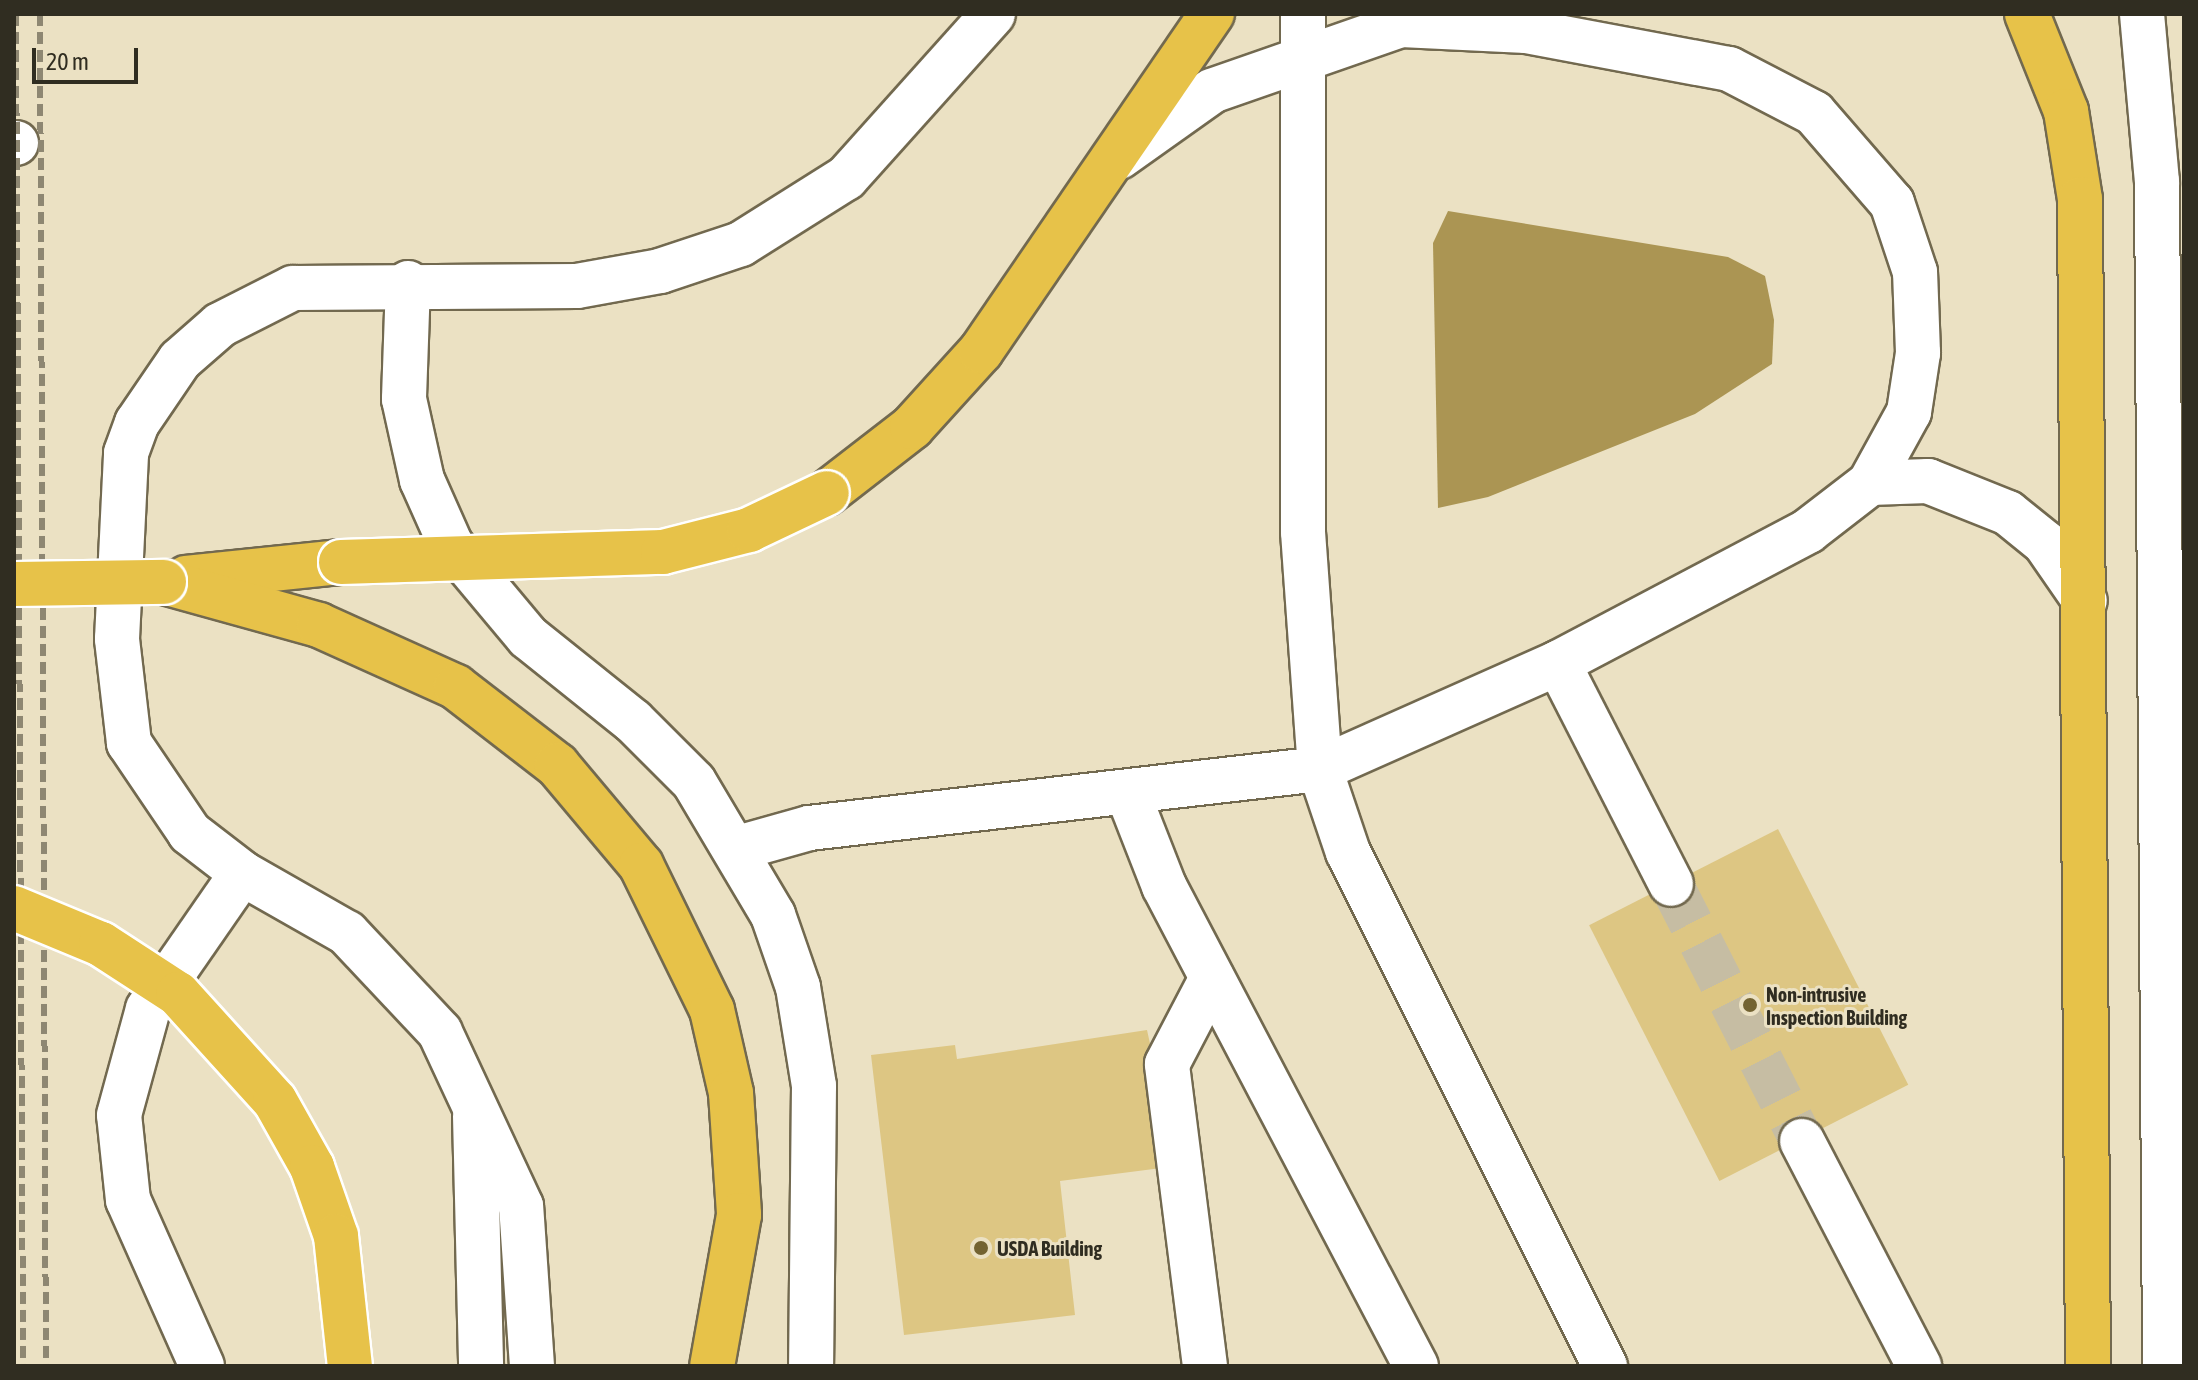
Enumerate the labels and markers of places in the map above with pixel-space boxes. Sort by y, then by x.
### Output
place label: Non-intrusive Inspection Building [1766,982,1907,1029]
marker: Non-intrusive Inspection Building [1741,996,1759,1014]
place label: USDA Building [997,1236,1102,1260]
marker: USDA Building [972,1239,990,1257]

